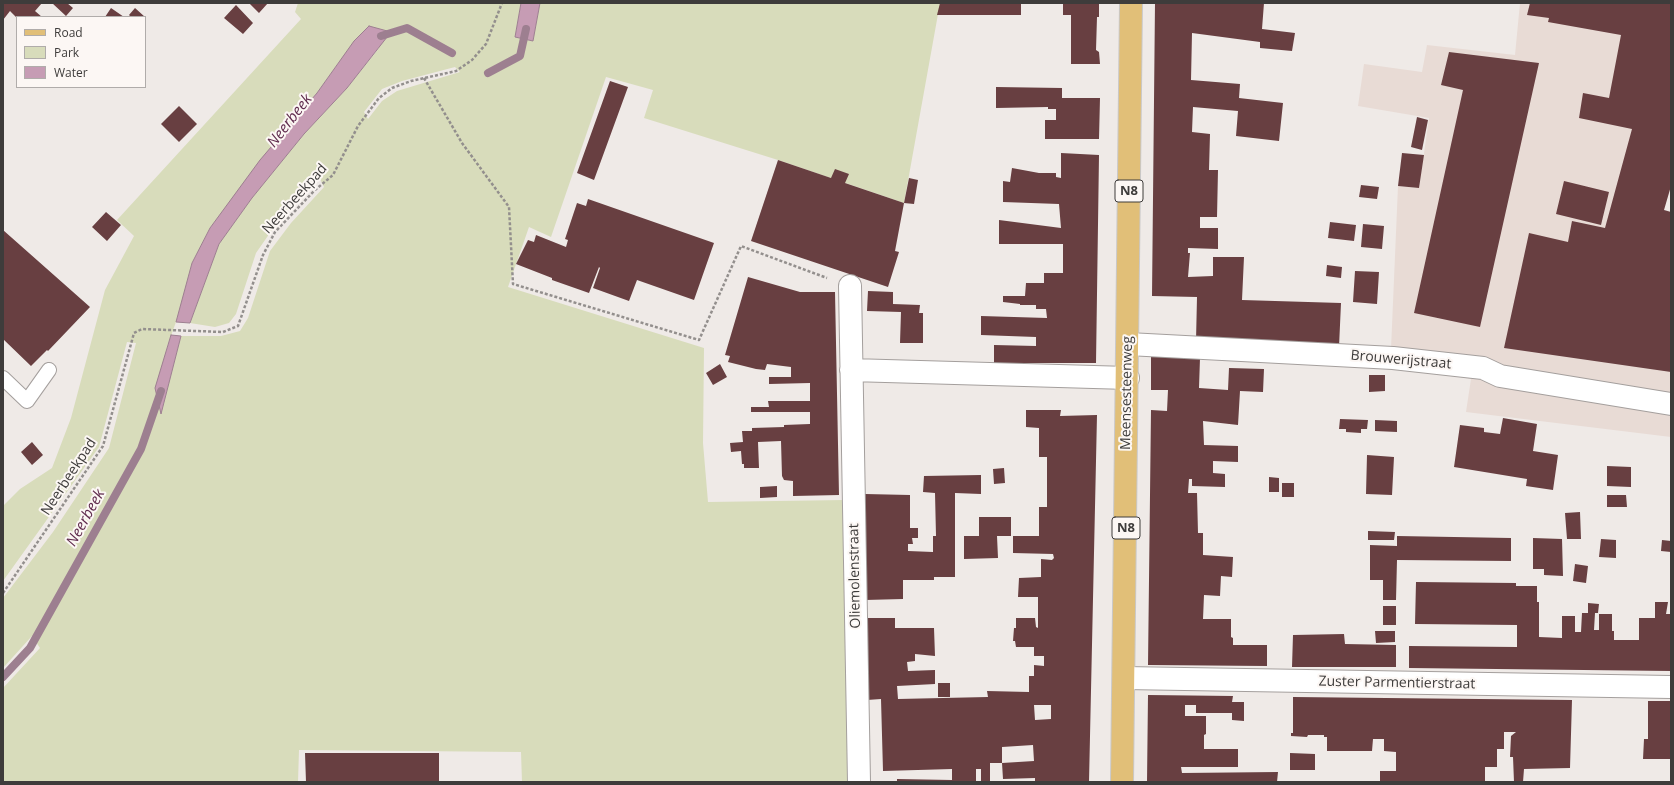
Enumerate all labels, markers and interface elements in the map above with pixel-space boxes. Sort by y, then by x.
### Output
legend [16,16,146,88]
text: Road [54,24,83,41]
text: Park [54,44,79,61]
text: Water [54,64,88,81]
water label: Neerbeek [264,91,316,151]
street label: Neerbeekpad [259,160,331,238]
road number: N8 [1115,180,1143,202]
street label: Meensesteenweg [1118,336,1136,450]
street label: Brouwerijstraat [1350,347,1452,373]
street label: Neerbeekpad [38,435,100,519]
water label: Neerbeek [63,486,109,550]
road number: N8 [1112,517,1140,539]
street label: Oliemolenstraat [846,523,864,629]
street label: Zuster Parmentierstraat [1318,673,1476,693]

